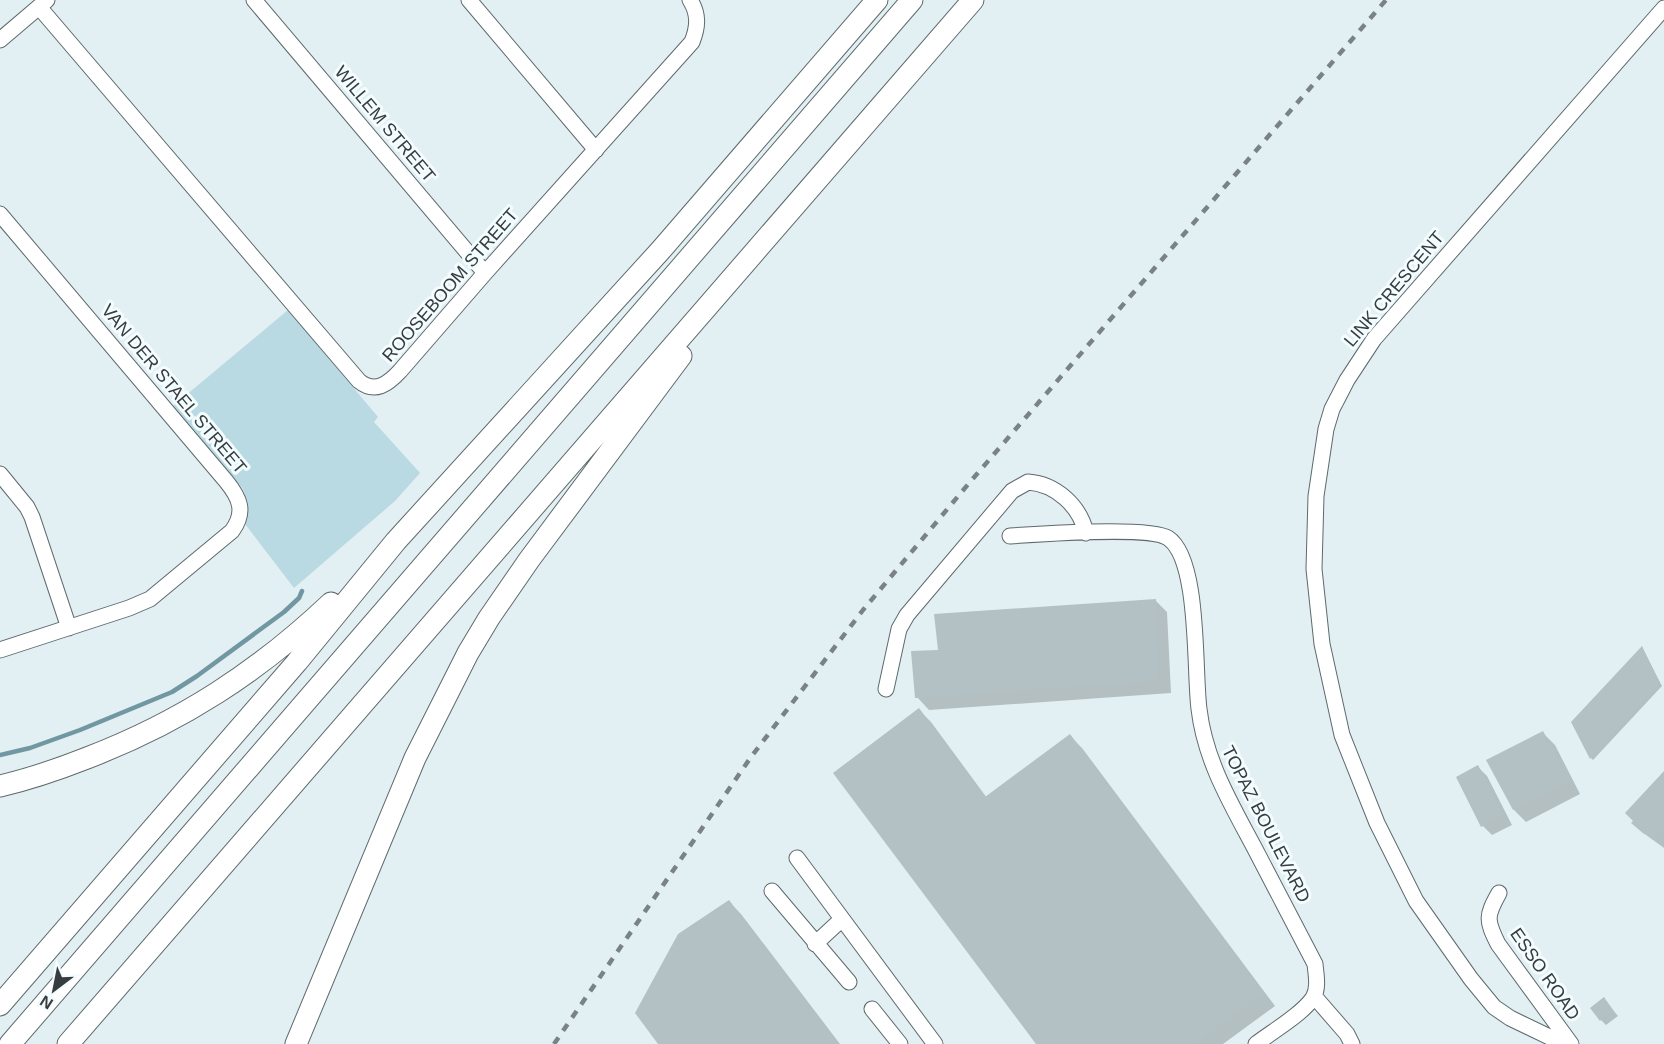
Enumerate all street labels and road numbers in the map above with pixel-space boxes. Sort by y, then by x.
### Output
street label: WILLEM STREET [331,62,439,186]
street label: ROOSEBOOM STREET [378,204,522,366]
street label: LINK CRESCENT [1340,227,1448,351]
street label: VAN DER STAEL STREET [97,300,251,478]
street label: TOPAZ BOULEVARD [1218,742,1314,906]
street label: ESSO ROAD [1506,924,1584,1024]

